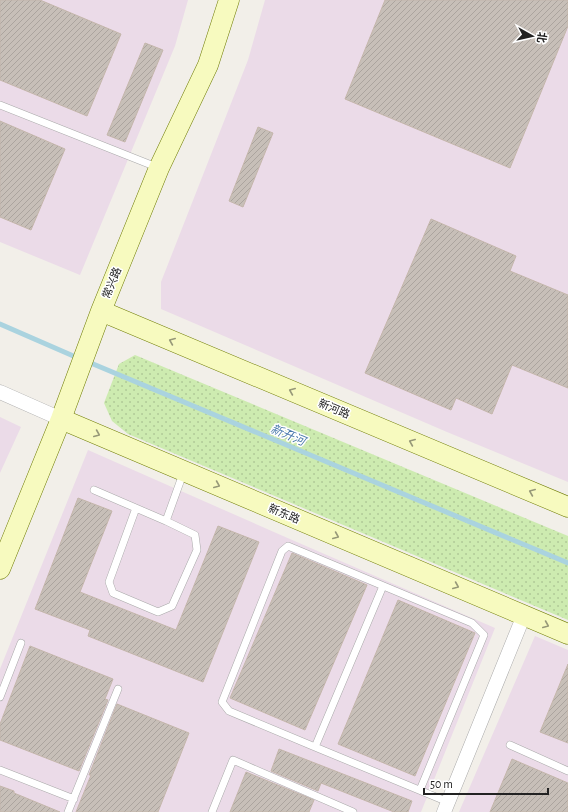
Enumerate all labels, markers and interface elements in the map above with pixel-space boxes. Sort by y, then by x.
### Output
north arrow [512,16,552,56]
text: 北 [535,31,548,44]
street label: 常兴路 [100,265,123,300]
one-way arrow [169,338,177,346]
one-way arrow [289,388,296,396]
street label: 新河路 [317,397,352,421]
water label: 新开河 [269,422,309,448]
one-way arrow [93,430,100,438]
one-way arrow [409,438,416,446]
one-way arrow [212,480,220,488]
one-way arrow [529,488,536,496]
street label: 新东路 [267,502,302,526]
one-way arrow [332,531,340,539]
one-way arrow [453,582,460,590]
one-way arrow [542,620,549,628]
scale bar [424,770,548,796]
text: 50 m [430,778,453,790]

